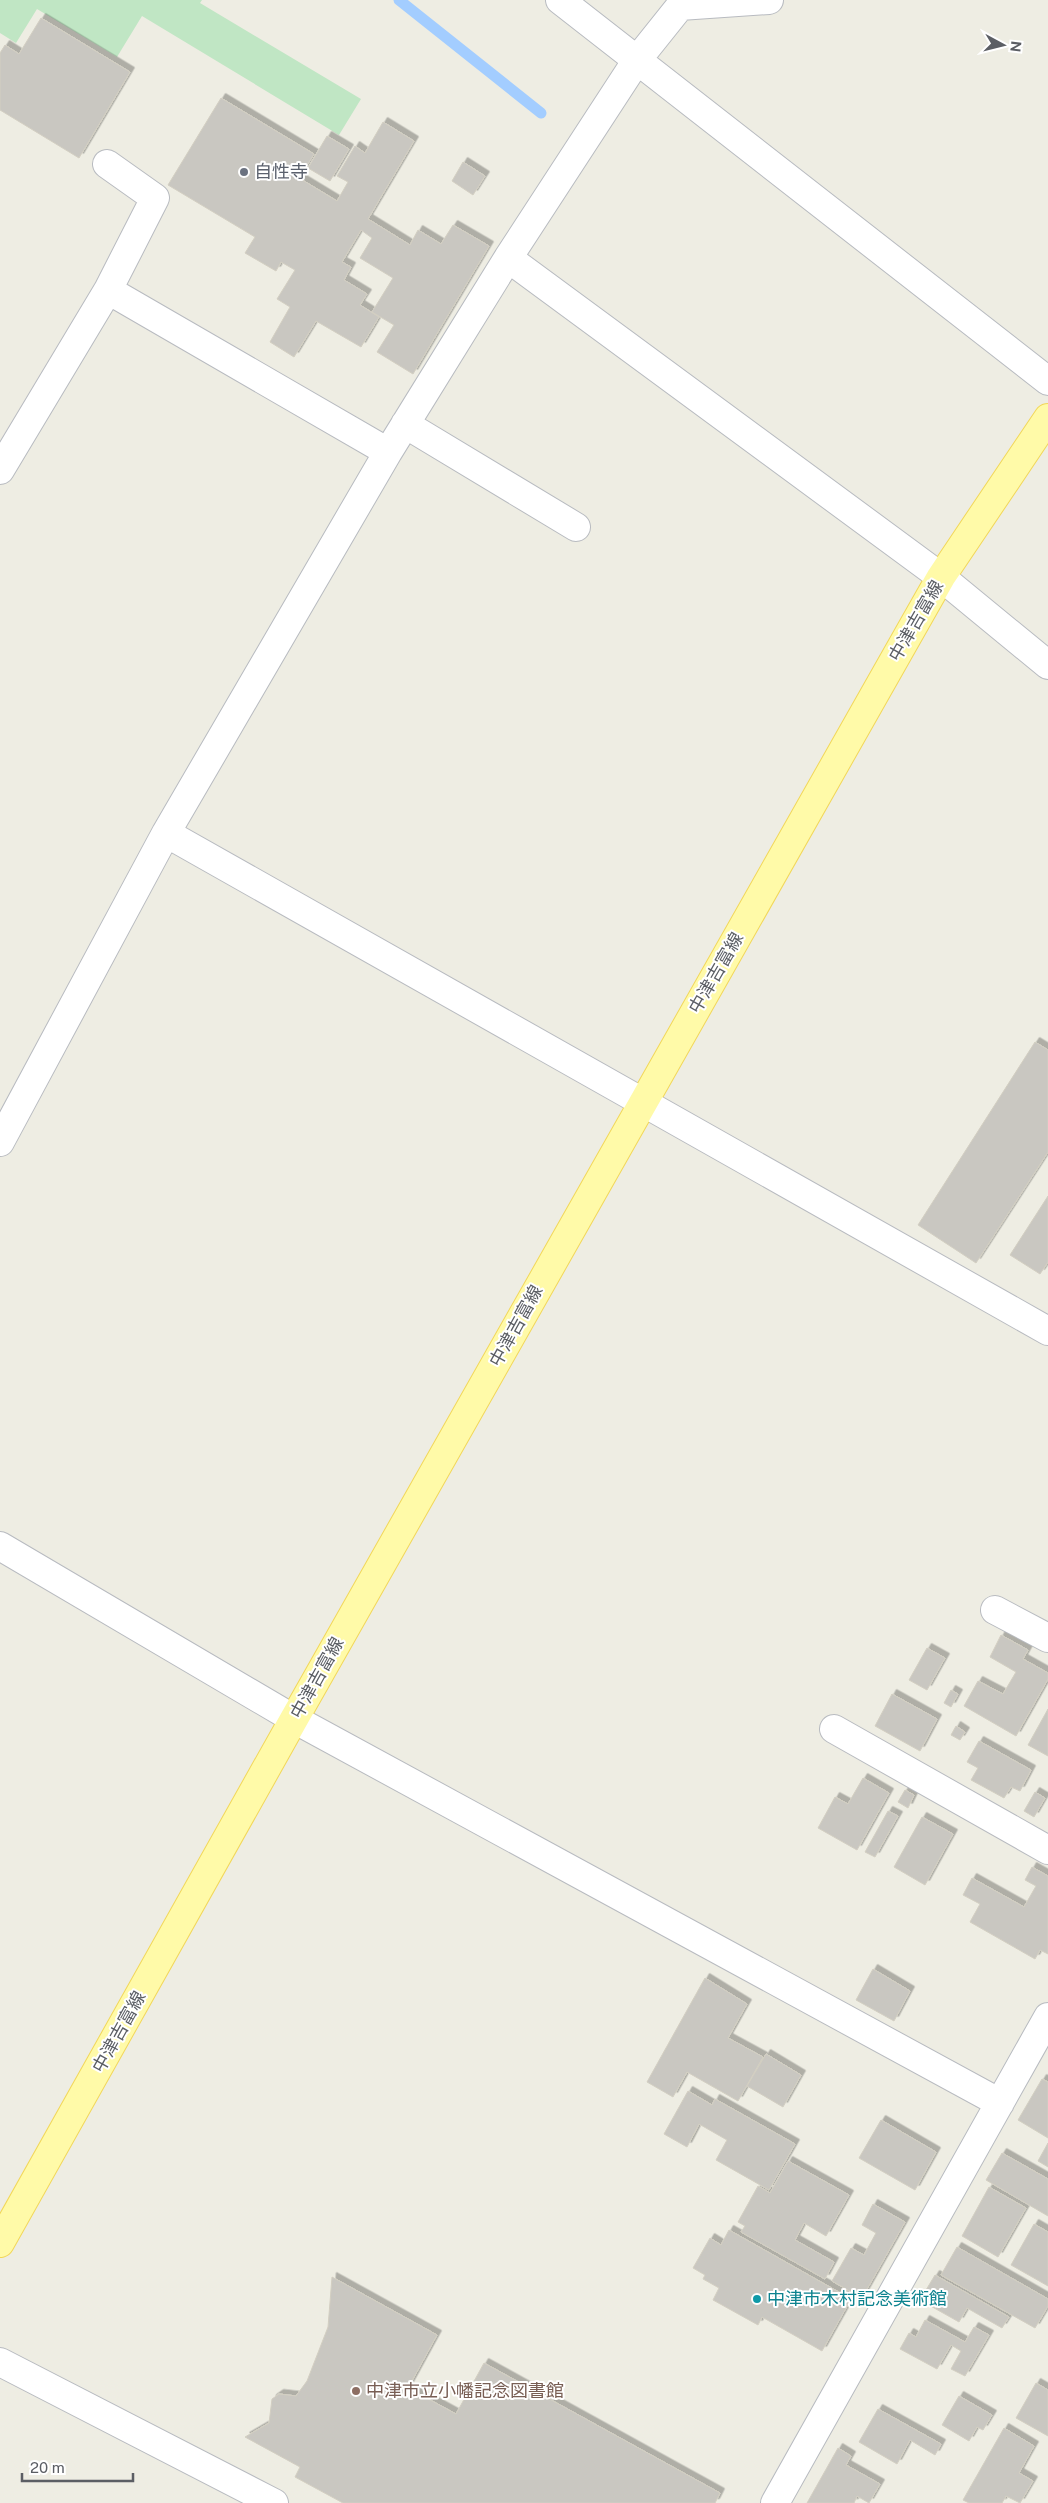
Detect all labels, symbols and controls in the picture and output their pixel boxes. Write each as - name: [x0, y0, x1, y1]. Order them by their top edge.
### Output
- north arrow: [978, 20, 1028, 70]
- text: N: [1007, 40, 1025, 53]
- place label: 自性寺: [254, 161, 308, 182]
- marker: 自性寺: [238, 166, 250, 178]
- street label: 中津吉富線: [884, 577, 947, 665]
- street label: 中津吉富線: [684, 929, 747, 1017]
- street label: 中津吉富線: [485, 1281, 547, 1370]
- street label: 中津吉富線: [286, 1633, 348, 1722]
- street label: 中津吉富線: [88, 1987, 150, 2076]
- place label: 中津市木村記念美術館: [767, 2288, 947, 2309]
- marker: 中津市木村記念美術館: [751, 2293, 763, 2305]
- place label: 中津市立小幡記念図書館: [366, 2380, 564, 2401]
- marker: 中津市立小幡記念図書館: [350, 2385, 362, 2397]
- scale bar: [22, 2450, 134, 2482]
- text: 20 m: [30, 2459, 65, 2476]

